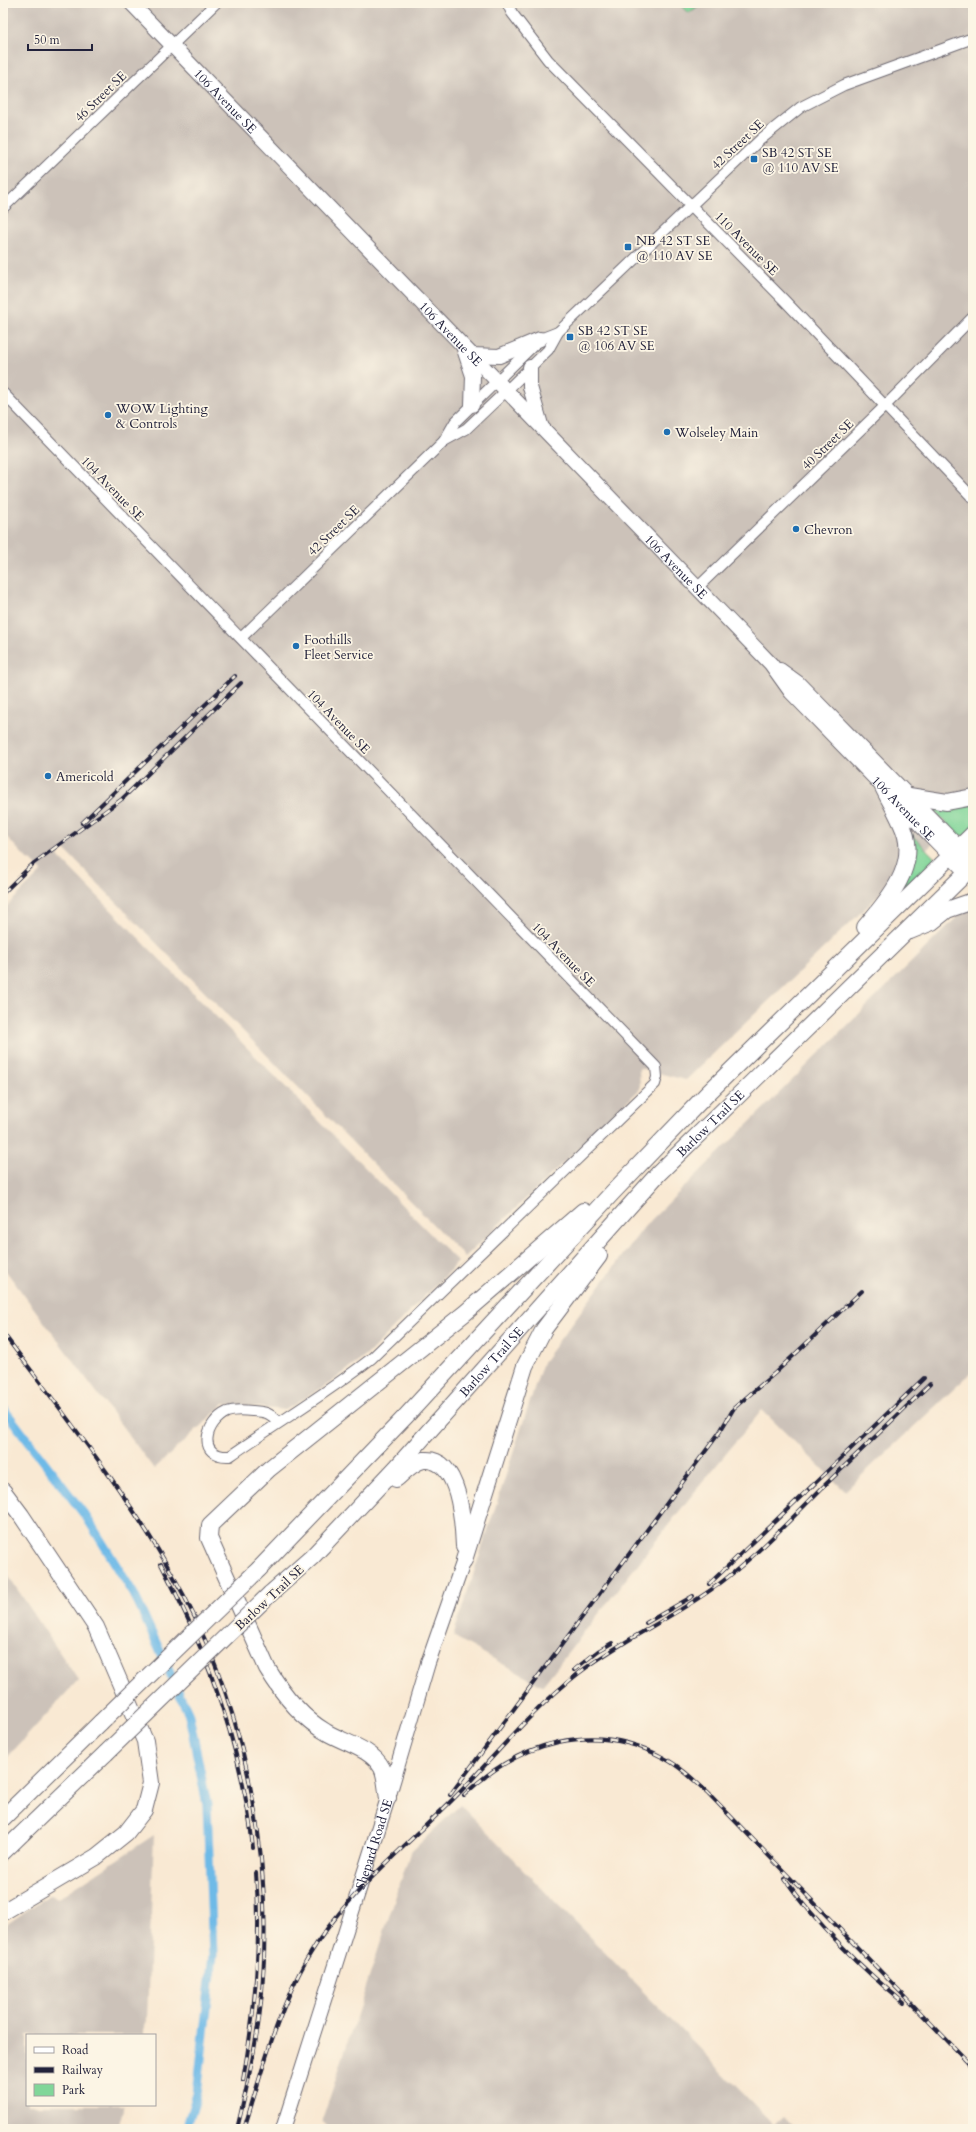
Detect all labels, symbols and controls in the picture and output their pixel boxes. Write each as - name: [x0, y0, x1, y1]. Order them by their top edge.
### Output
- scale bar: [28, 26, 92, 52]
- text: 50 m: [34, 32, 61, 48]
- street label: 106 Avenue SE: [189, 65, 260, 138]
- street label: 46 Street SE: [71, 67, 131, 126]
- street label: 42 Street SE: [707, 116, 768, 174]
- place label: SB 42 ST SE @ 110 AV SE: [762, 144, 838, 177]
- marker: SB 42 ST SE @ 110 AV SE: [749, 154, 759, 164]
- street label: 110 Avenue SE: [710, 208, 782, 280]
- place label: NB 42 ST SE @ 110 AV SE: [636, 232, 712, 265]
- marker: NB 42 ST SE @ 110 AV SE: [623, 242, 633, 252]
- street label: 106 Avenue SE: [415, 298, 486, 371]
- place label: SB 42 ST SE @ 106 AV SE: [578, 322, 654, 355]
- marker: SB 42 ST SE @ 106 AV SE: [565, 332, 575, 342]
- place label: WOW Lighting & Controls: [115, 400, 209, 433]
- marker: WOW Lighting & Controls: [103, 410, 113, 420]
- street label: 40 Street SE: [798, 415, 858, 474]
- place label: Wolseley Main: [674, 424, 759, 442]
- marker: Wolseley Main: [662, 427, 672, 437]
- street label: 104 Avenue SE: [77, 452, 148, 525]
- street label: 42 Street SE: [304, 501, 364, 560]
- place label: Chevron: [804, 521, 853, 539]
- marker: Chevron: [791, 524, 801, 534]
- street label: 106 Avenue SE: [640, 531, 711, 603]
- place label: Foothills Fleet Service: [304, 631, 373, 664]
- marker: Foothills Fleet Service: [291, 641, 301, 651]
- street label: 104 Avenue SE: [303, 685, 374, 758]
- place label: Americold: [56, 768, 114, 786]
- marker: Americold: [43, 771, 53, 781]
- street label: 106 Avenue SE: [867, 772, 939, 845]
- street label: 104 Avenue SE: [528, 918, 599, 991]
- street label: Barlow Trail SE: [673, 1086, 749, 1161]
- street label: Barlow Trail SE: [456, 1323, 528, 1401]
- street label: Barlow Trail SE: [231, 1561, 308, 1634]
- street label: Shepard Road SE: [352, 1797, 397, 1892]
- legend: [26, 2034, 156, 2106]
- text: Road: [62, 2042, 89, 2058]
- text: Railway: [62, 2062, 104, 2078]
- text: Park: [62, 2082, 86, 2098]

